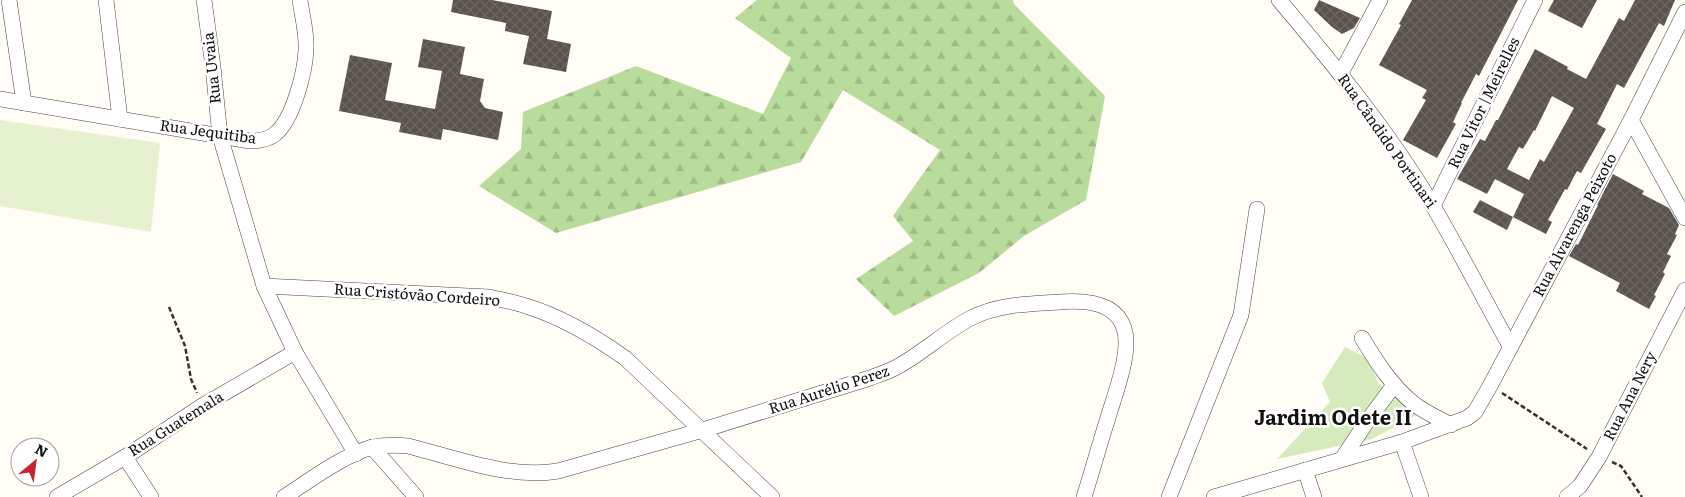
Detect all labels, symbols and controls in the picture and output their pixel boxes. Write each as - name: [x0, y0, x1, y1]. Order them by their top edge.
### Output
- street label: Rua Uvaia: [195, 30, 226, 105]
- street label: Rua Vitor |Meirelles: [1441, 33, 1525, 172]
- street label: Rua Cândido Portinari: [1333, 68, 1443, 212]
- street label: Rua Jequitiba: [158, 112, 259, 149]
- street label: Rua Alvarenga Peixoto: [1526, 148, 1622, 300]
- street label: Rua Cristóvão Cordeiro: [333, 276, 501, 311]
- street label: Rua Ana Nery: [1596, 346, 1661, 444]
- street label: Rua Aurélio Perez: [765, 358, 892, 419]
- street label: Rua Guatemala: [123, 384, 228, 461]
- district label: Jardim Odete II: [1254, 401, 1412, 431]
- north arrow: [10, 437, 60, 487]
- text: N: [32, 438, 52, 461]

